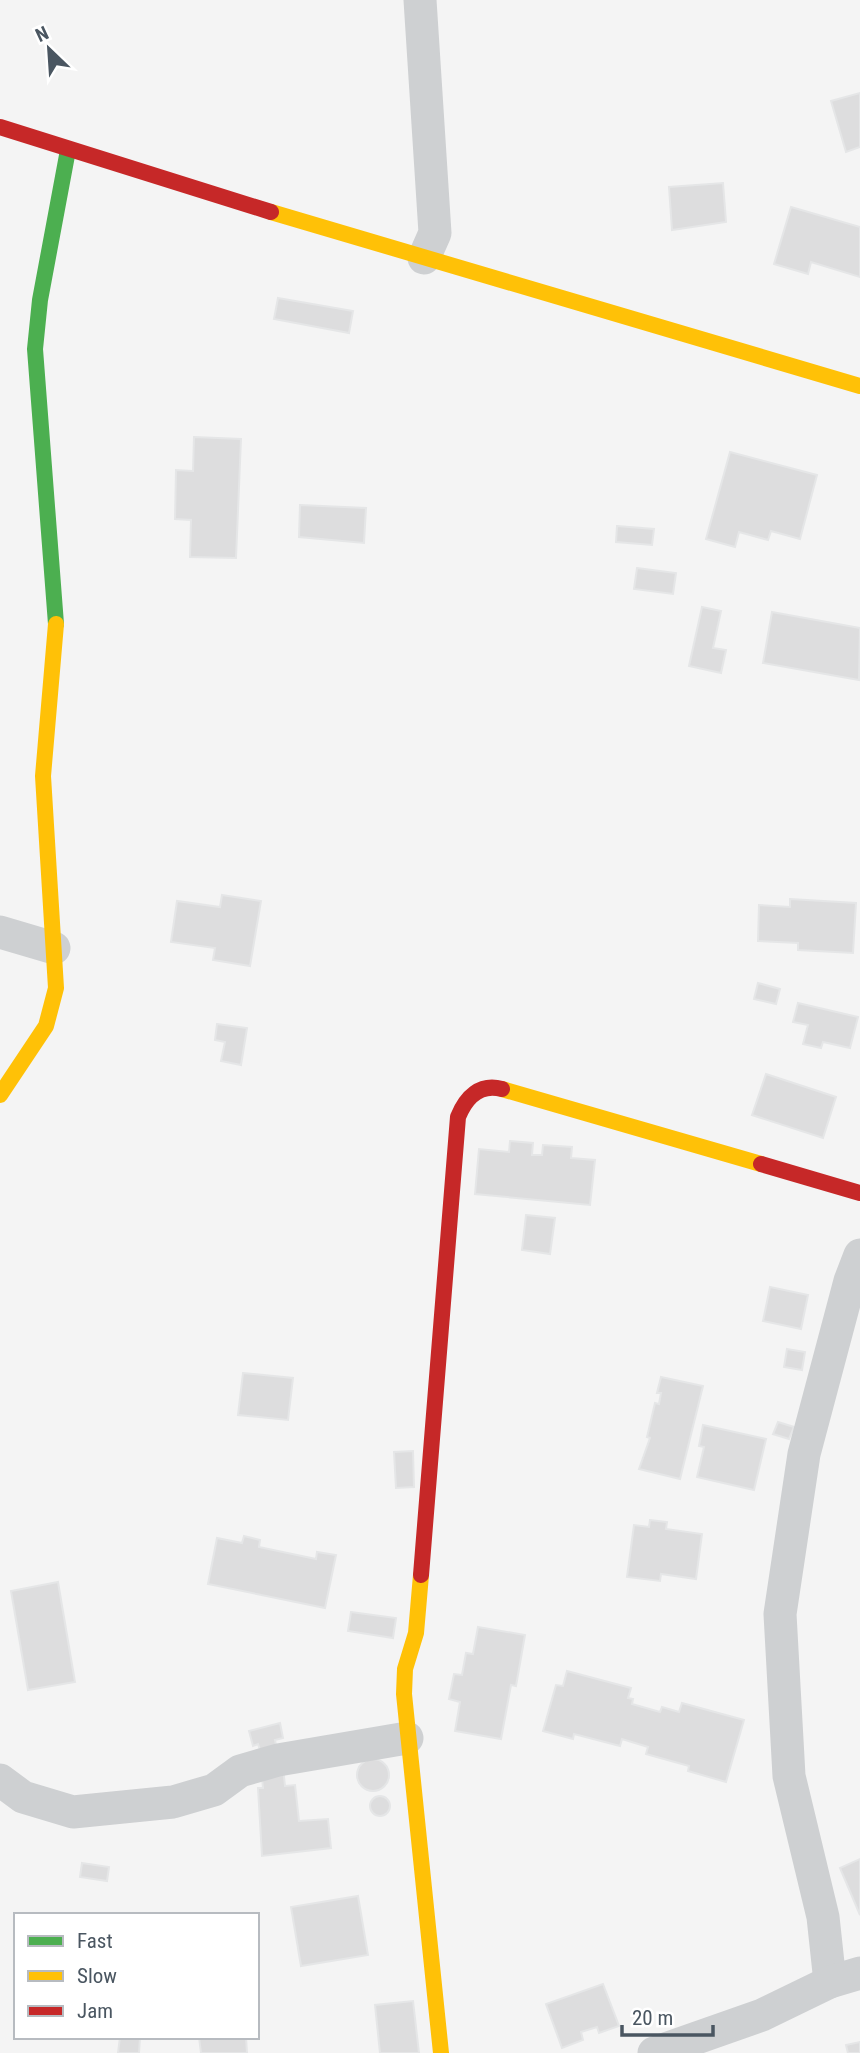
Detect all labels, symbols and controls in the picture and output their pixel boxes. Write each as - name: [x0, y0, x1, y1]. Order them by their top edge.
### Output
- north arrow: [14, 14, 84, 84]
- text: N: [32, 21, 52, 47]
- legend: [14, 1913, 259, 2039]
- text: Fast: [77, 1929, 113, 1953]
- text: Slow: [77, 1964, 117, 1988]
- scale bar: [622, 1994, 713, 2038]
- text: Jam: [77, 1999, 113, 2023]
- text: 20 m: [632, 2006, 673, 2030]

